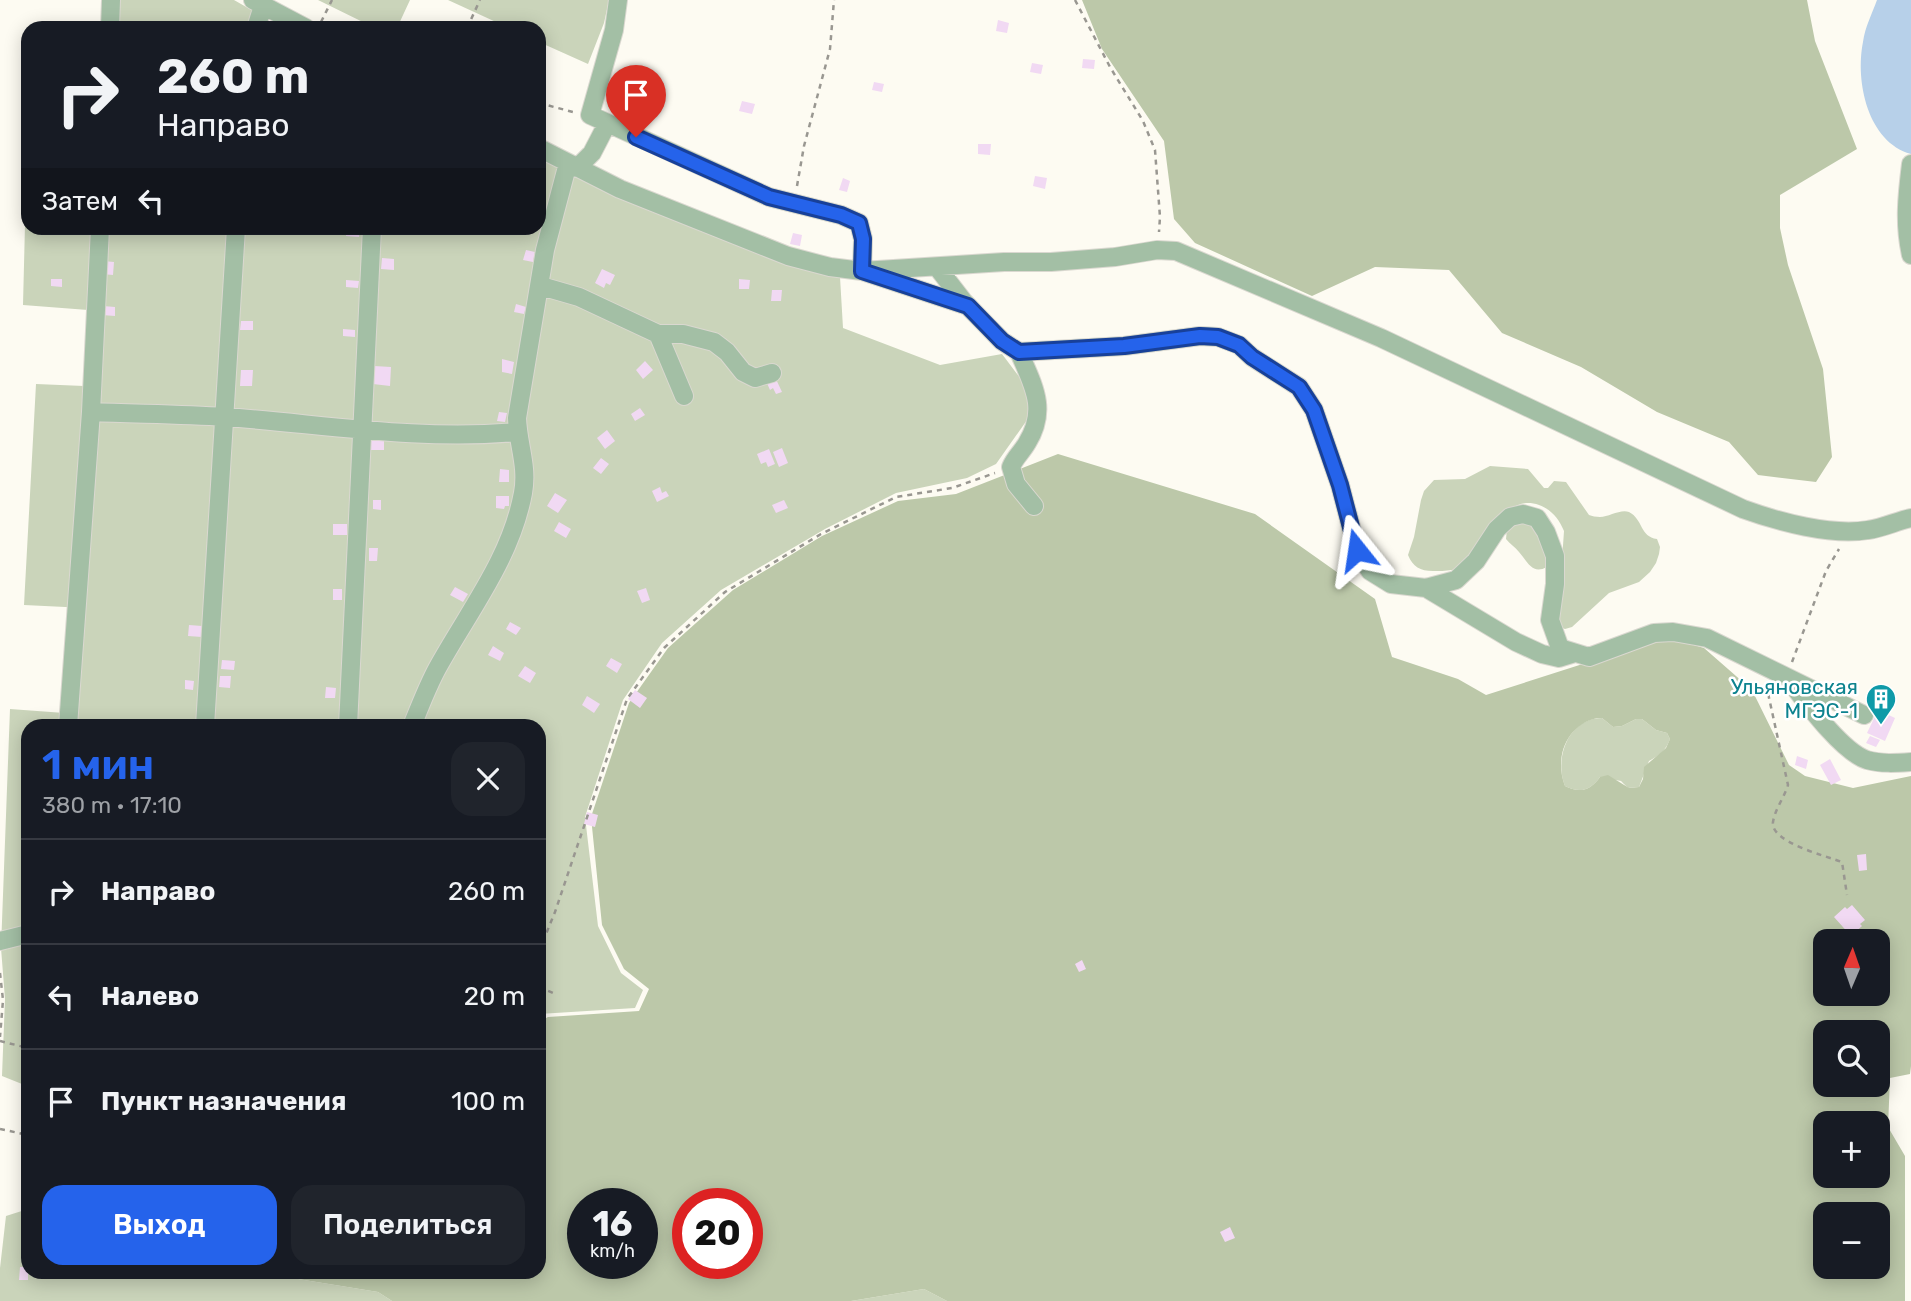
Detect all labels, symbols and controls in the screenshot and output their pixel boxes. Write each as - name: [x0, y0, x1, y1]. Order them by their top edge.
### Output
- text: 260 m: [157, 47, 309, 105]
- icon: right: [42, 49, 133, 140]
- pin: [606, 65, 666, 137]
- icon: arrive: [617, 76, 655, 114]
- text: Направо: [157, 106, 290, 144]
- icon: left: [132, 182, 170, 220]
- text: Затем: [42, 186, 118, 217]
- position arrow: [1320, 513, 1394, 587]
- place label: Ульяновская МГЭС-1: [1731, 674, 1858, 723]
- building icon: Ульяновская МГЭС-1: [1864, 682, 1898, 726]
- text: 1 мин: [42, 740, 154, 790]
- button: close: [451, 742, 525, 816]
- text: 380 m · 17:10: [42, 791, 182, 819]
- icon: right: [42, 873, 80, 911]
- text: Направо: [101, 876, 215, 907]
- text: 260 m: [448, 876, 525, 907]
- north arrow: [1813, 929, 1890, 1006]
- map controls: [1813, 929, 1890, 1279]
- icon: left: [42, 978, 80, 1016]
- text: Налево: [101, 981, 199, 1012]
- text: 20 m: [464, 981, 525, 1012]
- button: search: [1813, 1020, 1890, 1097]
- icon: arrive: [42, 1083, 80, 1121]
- text: Пункт назначения: [101, 1086, 346, 1117]
- text: 100 m: [451, 1086, 525, 1117]
- button: +: [1813, 1111, 1890, 1188]
- button: Выход: [42, 1185, 277, 1265]
- button: Поделиться: [291, 1185, 525, 1265]
- speed limit sign: 20: [672, 1188, 763, 1279]
- button: −: [1813, 1202, 1890, 1279]
- text: 16: [592, 1203, 633, 1245]
- text: km/h: [590, 1240, 635, 1262]

